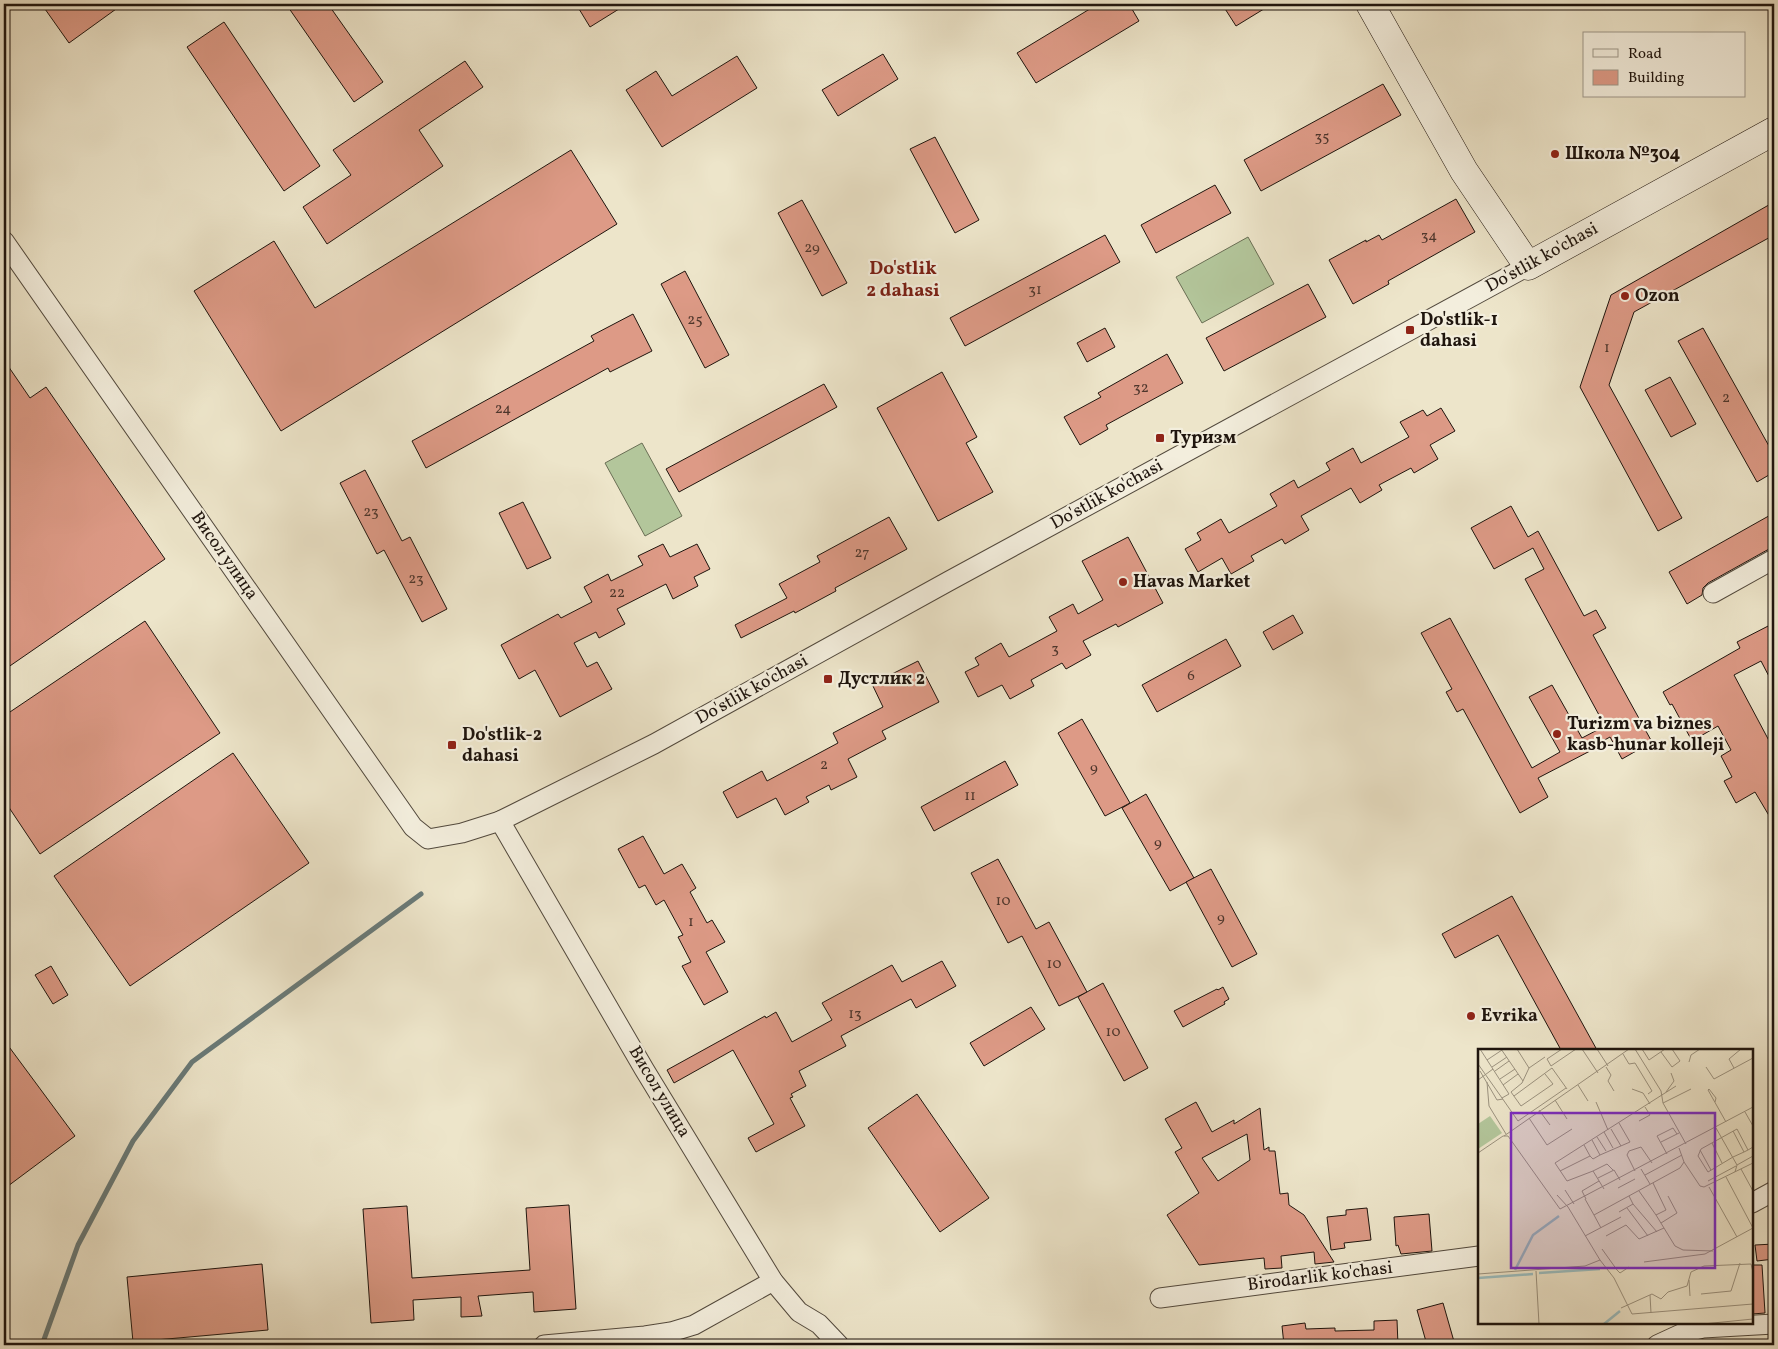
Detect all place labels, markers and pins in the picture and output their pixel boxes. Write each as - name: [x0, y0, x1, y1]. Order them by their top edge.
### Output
- place label: Школа №304: [1565, 142, 1681, 167]
- marker: Школа №304: [1549, 148, 1561, 160]
- place label: Ozon: [1635, 284, 1680, 309]
- marker: Ozon: [1619, 290, 1631, 302]
- place label: Do'stlik-1 dahasi: [1420, 308, 1498, 354]
- marker: Do'stlik-1 dahasi: [1404, 324, 1416, 336]
- place label: Туризм: [1170, 426, 1237, 451]
- marker: Туризм: [1154, 432, 1166, 444]
- place label: Havas Market: [1133, 570, 1250, 595]
- marker: Havas Market: [1117, 576, 1129, 588]
- place label: Дустлик 2: [838, 667, 925, 692]
- marker: Дустлик 2: [822, 673, 834, 685]
- place label: Turizm va biznes kasb-hunar kolleji: [1567, 712, 1724, 758]
- place label: Do'stlik-2 dahasi: [462, 723, 542, 769]
- marker: Turizm va biznes kasb-hunar kolleji: [1551, 728, 1563, 740]
- marker: Do'stlik-2 dahasi: [446, 739, 458, 751]
- place label: Evrika: [1481, 1004, 1538, 1029]
- marker: Evrika: [1465, 1010, 1477, 1022]

